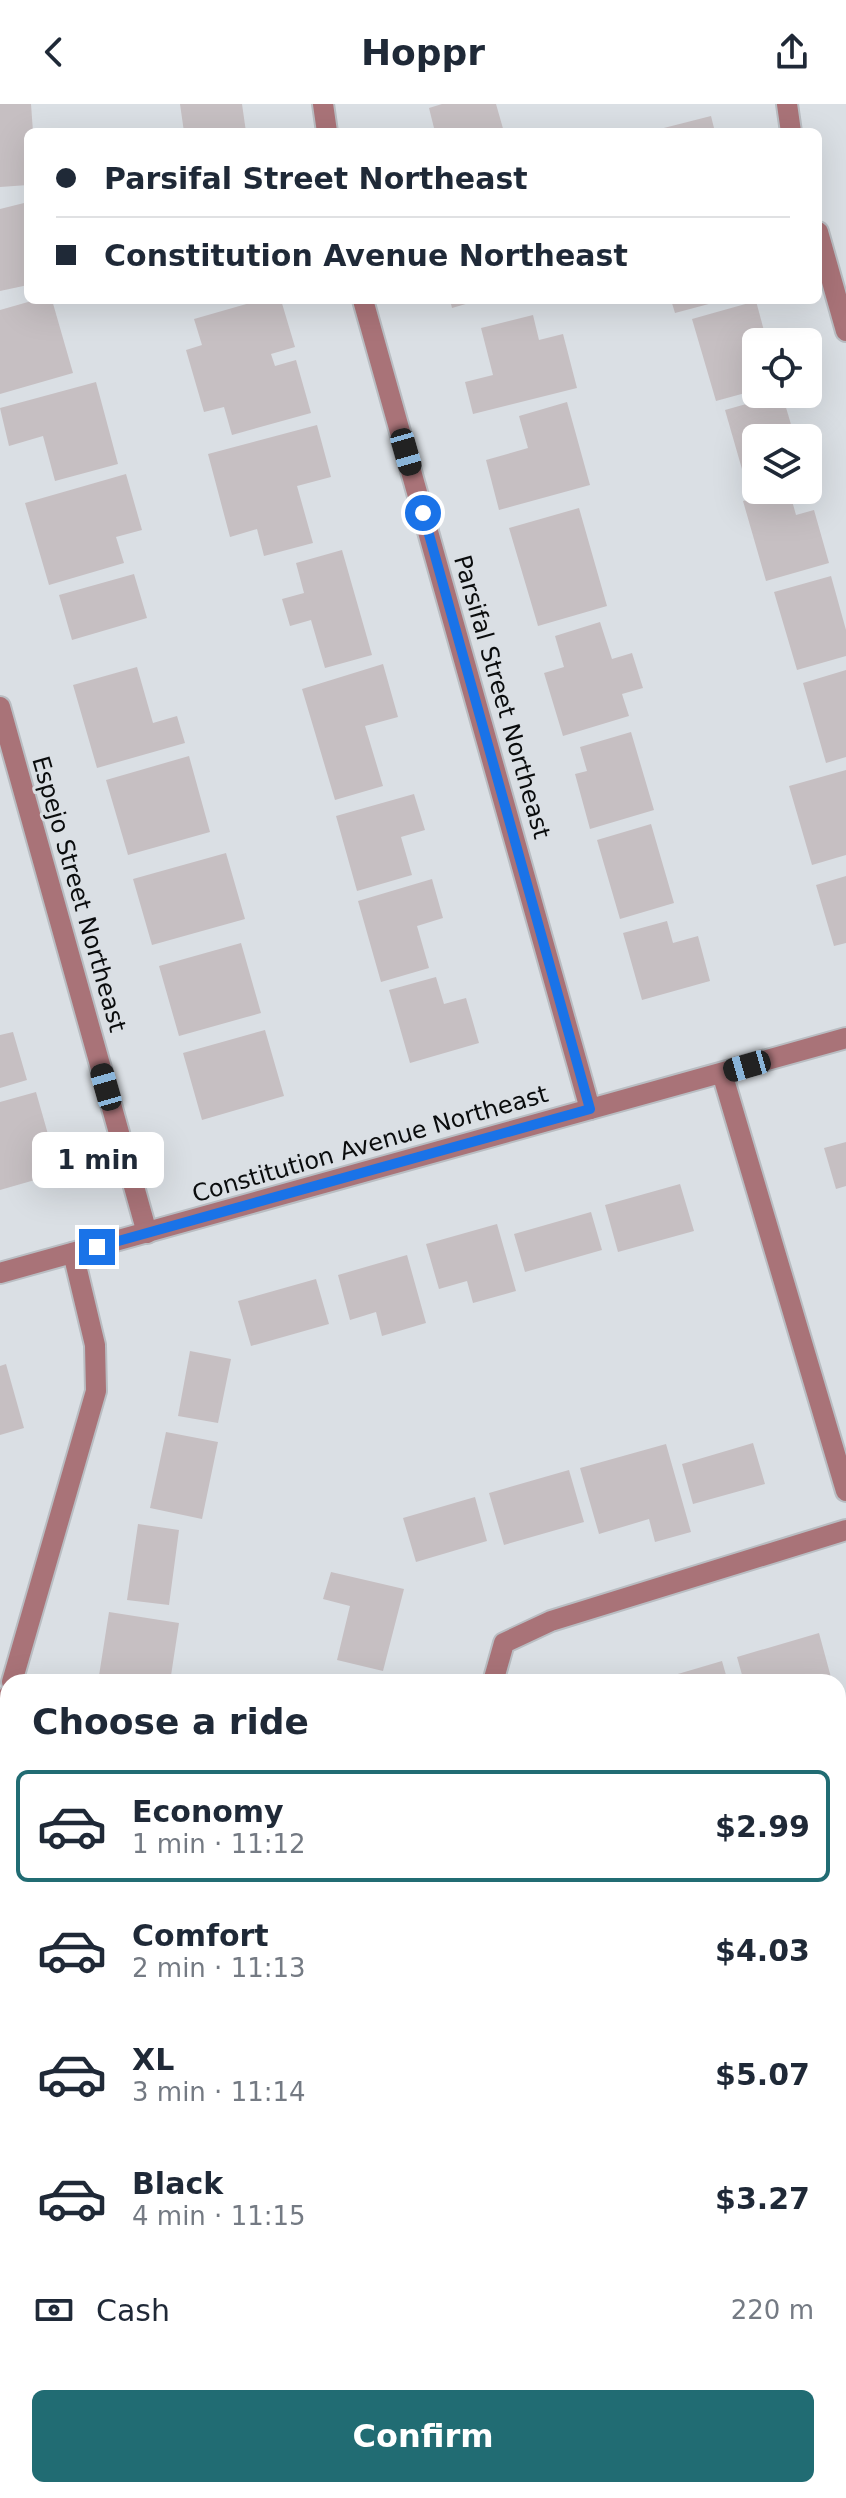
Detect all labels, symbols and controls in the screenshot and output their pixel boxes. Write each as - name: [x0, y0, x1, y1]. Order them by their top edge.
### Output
- icon: back: [32, 30, 76, 74]
- icon: share: [770, 30, 814, 74]
- text: Hoppr: [361, 32, 485, 73]
- text: Parsifal Street Northeast: [104, 161, 528, 196]
- text: Constitution Avenue Northeast: [104, 238, 628, 273]
- map controls: [742, 328, 822, 504]
- button: locate: [742, 328, 822, 408]
- button: layers: [742, 424, 822, 504]
- car: [388, 426, 424, 478]
- route start: [405, 495, 441, 531]
- street label: Parsifal Street Northeast: [448, 552, 556, 842]
- street label: Espejo Street Northeast: [26, 753, 132, 1035]
- car: [721, 1048, 773, 1084]
- car: [88, 1061, 124, 1113]
- street label: Constitution Avenue Northeast: [189, 1080, 551, 1208]
- callout: 1 min: [31, 1131, 163, 1187]
- text: 1 min: [57, 1145, 139, 1175]
- route end: [79, 1229, 115, 1265]
- text: Choose a ride: [32, 1701, 309, 1742]
- icon: car: [36, 1790, 108, 1862]
- text: Economy: [132, 1794, 284, 1829]
- text: $2.99: [715, 1809, 810, 1844]
- text: 1 min · 11:12: [132, 1829, 306, 1859]
- icon: car: [36, 1914, 108, 1986]
- text: Comfort: [132, 1918, 269, 1953]
- text: $4.03: [715, 1933, 810, 1968]
- text: 2 min · 11:13: [132, 1953, 306, 1983]
- icon: car: [36, 2038, 108, 2110]
- text: XL: [132, 2042, 174, 2077]
- text: $5.07: [715, 2057, 810, 2092]
- text: 3 min · 11:14: [132, 2077, 306, 2107]
- icon: car: [36, 2162, 108, 2234]
- text: Black: [132, 2166, 223, 2201]
- text: $3.27: [715, 2181, 810, 2216]
- text: 4 min · 11:15: [132, 2201, 306, 2231]
- icon: cash: [32, 2288, 76, 2332]
- text: Cash: [96, 2293, 170, 2328]
- text: 220 m: [731, 2295, 814, 2325]
- button: Confirm: [32, 2390, 814, 2482]

